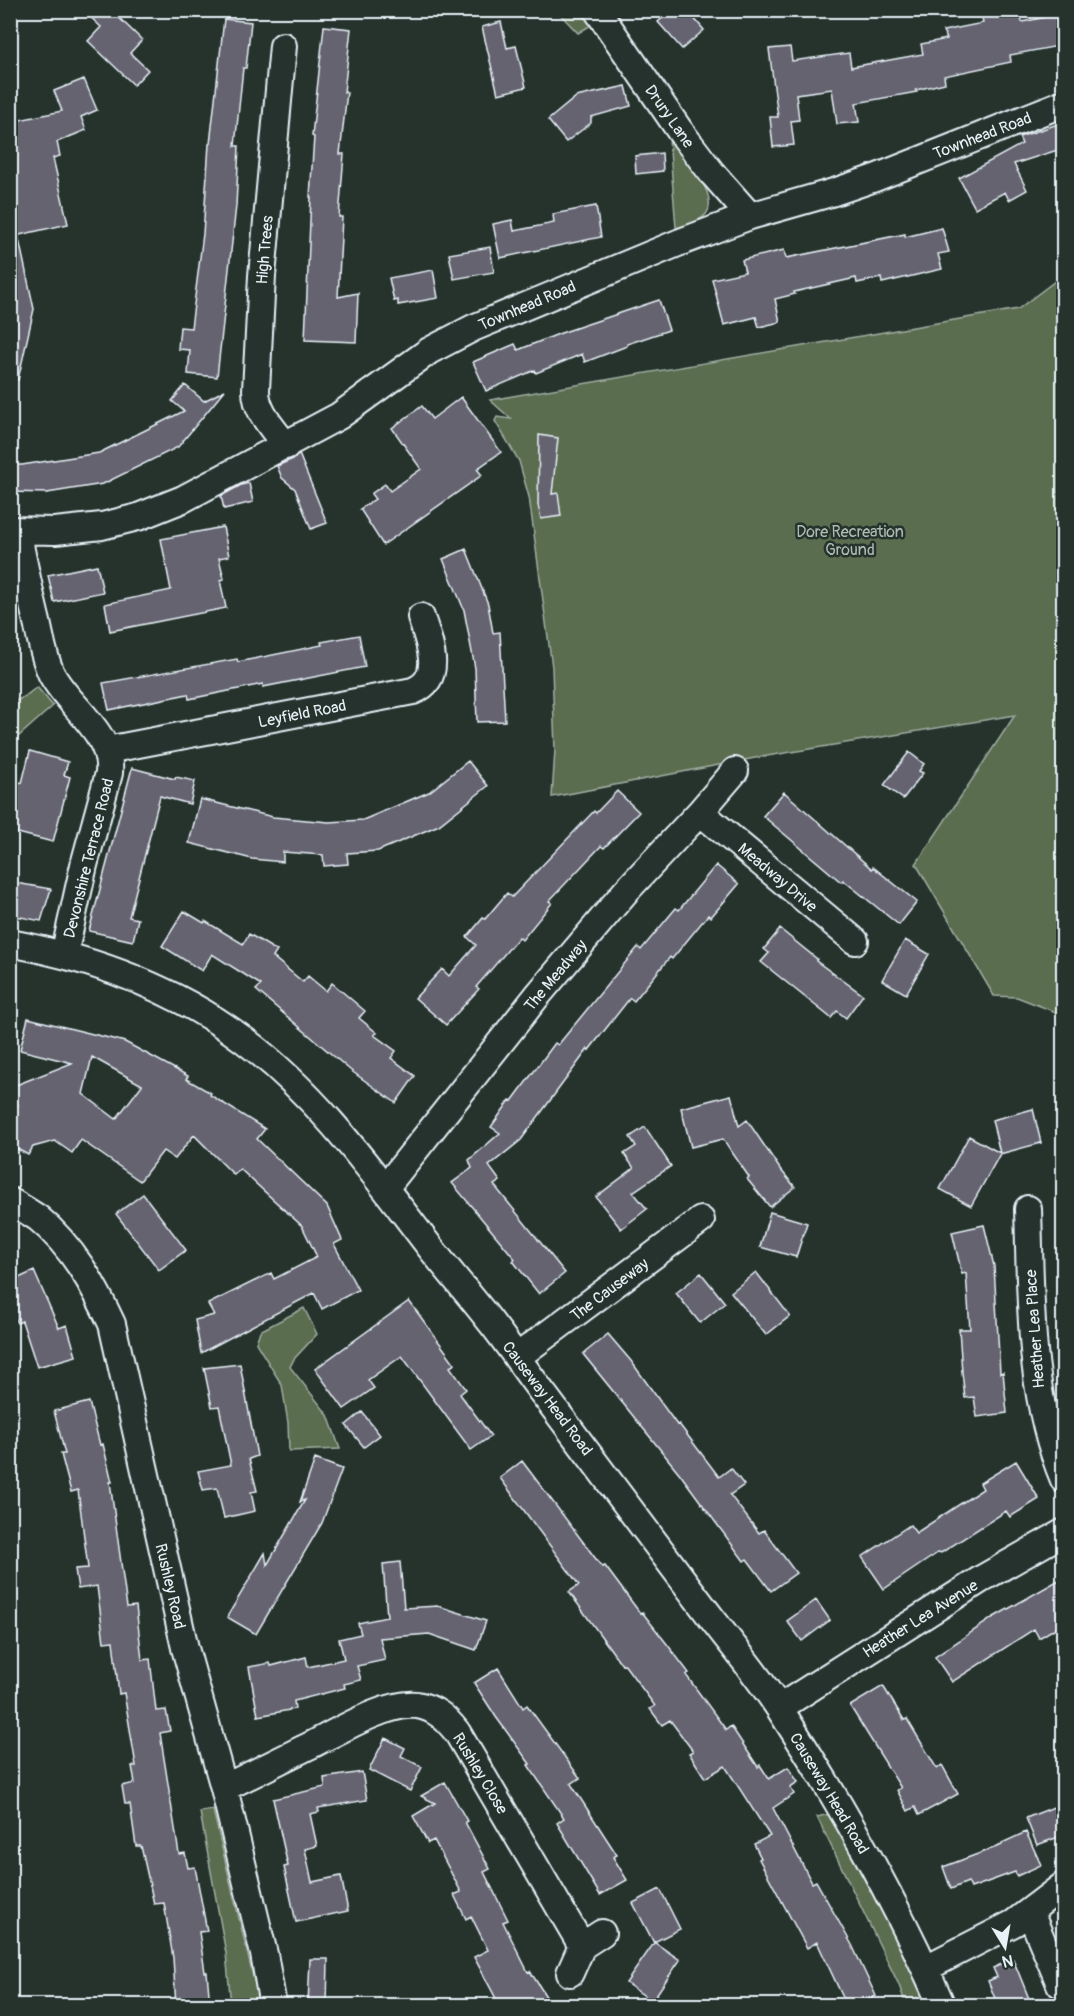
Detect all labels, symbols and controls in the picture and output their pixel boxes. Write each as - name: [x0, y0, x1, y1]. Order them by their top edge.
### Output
- street label: Drury Lane: [640, 81, 698, 152]
- street label: Townhead Road: [930, 108, 1034, 164]
- street label: High Trees: [252, 215, 278, 285]
- street label: Townhead Road: [476, 276, 579, 335]
- park label: Dore Recreation Ground: [796, 522, 904, 560]
- street label: Leyfield Road: [256, 696, 348, 732]
- street label: Devonshire Terrace Road: [59, 776, 119, 940]
- street label: Meadway Drive: [734, 839, 821, 917]
- street label: The Meadway: [520, 936, 592, 1016]
- street label: The Causeway: [566, 1254, 653, 1326]
- street label: Heather Lea Place: [1021, 1269, 1049, 1389]
- street label: Causeway Head Road: [498, 1338, 597, 1460]
- street label: Rushley Road: [150, 1542, 190, 1631]
- street label: Heather Lea Avenue: [859, 1575, 982, 1662]
- street label: Rushley Close: [448, 1729, 512, 1818]
- street label: Causeway Head Road: [785, 1729, 873, 1858]
- north arrow: [975, 1917, 1035, 1977]
- text: N: [1000, 1950, 1015, 1972]

